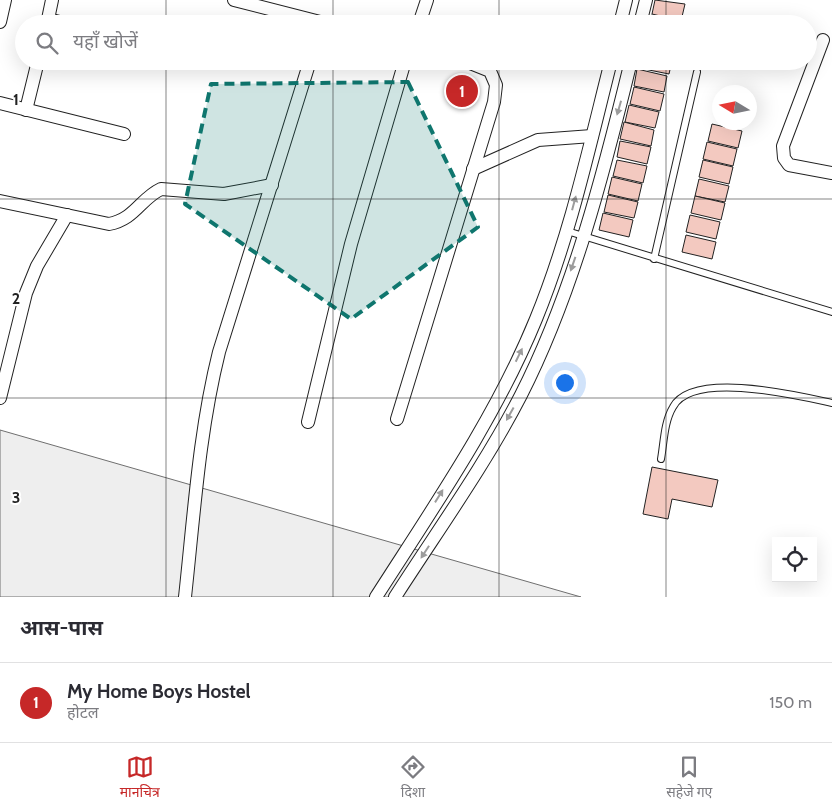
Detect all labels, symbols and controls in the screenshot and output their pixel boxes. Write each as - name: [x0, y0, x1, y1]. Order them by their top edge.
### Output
- search box: [15, 15, 817, 70]
- icon: search: [33, 29, 61, 57]
- text: यहाँ खोजें: [73, 30, 138, 53]
- pin: 1: [446, 72, 478, 110]
- north arrow: [712, 85, 757, 130]
- text: 1: [13, 90, 19, 109]
- one-way arrow: [614, 101, 622, 116]
- one-way arrow: [570, 195, 578, 210]
- one-way arrow: [569, 257, 577, 272]
- text: 2: [12, 289, 20, 308]
- one-way arrow: [515, 348, 523, 362]
- your location: [552, 370, 578, 396]
- one-way arrow: [506, 407, 515, 421]
- text: 3: [12, 488, 20, 507]
- one-way arrow: [434, 490, 443, 503]
- map controls: [772, 537, 817, 582]
- button: locate: [772, 537, 817, 582]
- one-way arrow: [420, 545, 429, 559]
- text: आस-पास: [20, 615, 103, 640]
- text: My Home Boys Hostel: [67, 680, 251, 703]
- text: 1: [33, 693, 39, 712]
- text: 150 m: [769, 693, 812, 712]
- text: होटल: [67, 703, 99, 722]
- tab: मानचित्र: [120, 753, 160, 803]
- tab: दिशा: [399, 753, 427, 803]
- tab: सहेजे गए: [666, 753, 712, 803]

